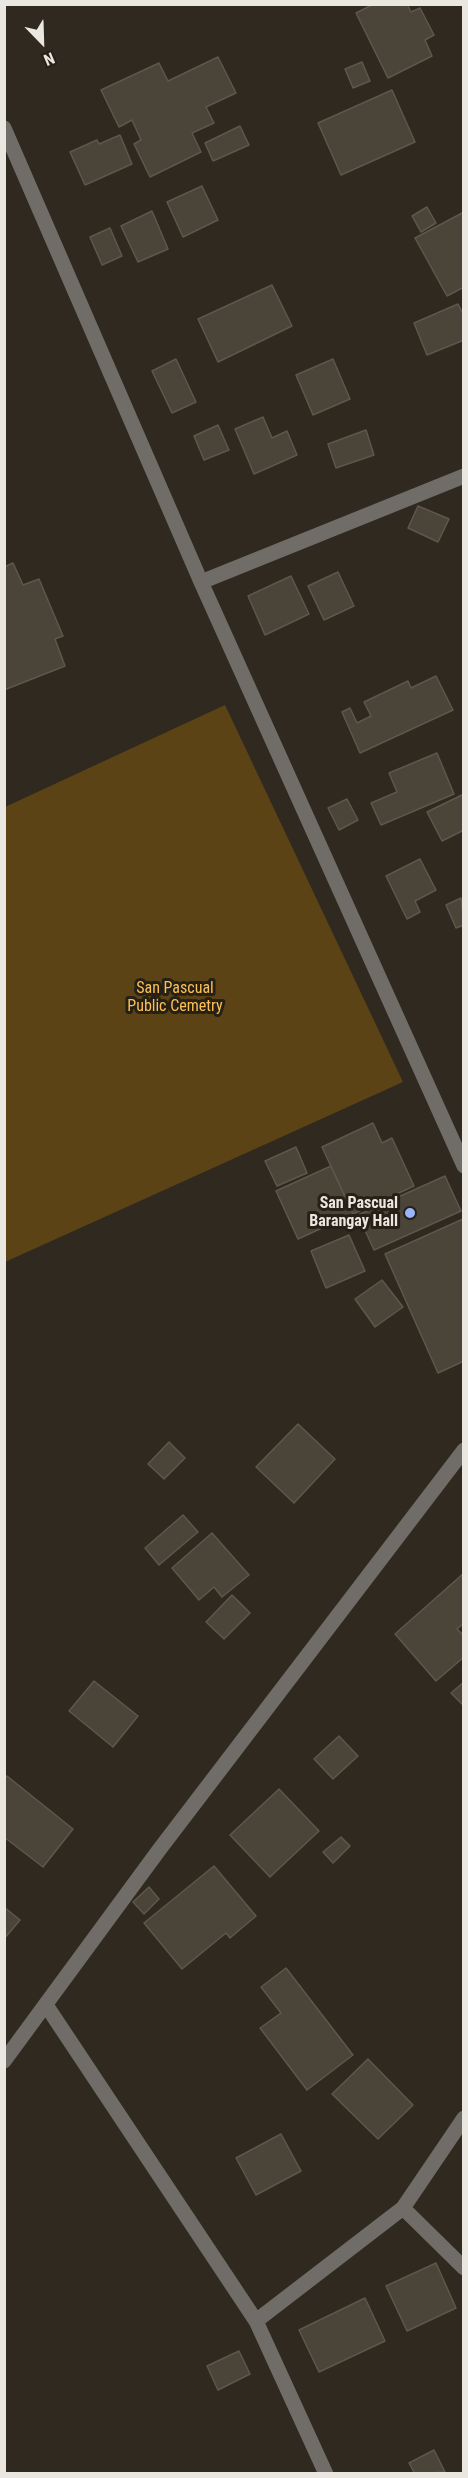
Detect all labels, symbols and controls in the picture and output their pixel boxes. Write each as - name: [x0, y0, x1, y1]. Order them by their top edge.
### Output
- north arrow: [12, 12, 72, 72]
- text: N: [41, 48, 57, 70]
- park label: San Pascual Public Cemetry: [127, 979, 223, 1017]
- place label: San Pascual Barangay Hall: [309, 1194, 398, 1232]
- marker: San Pascual Barangay Hall: [403, 1206, 417, 1220]

